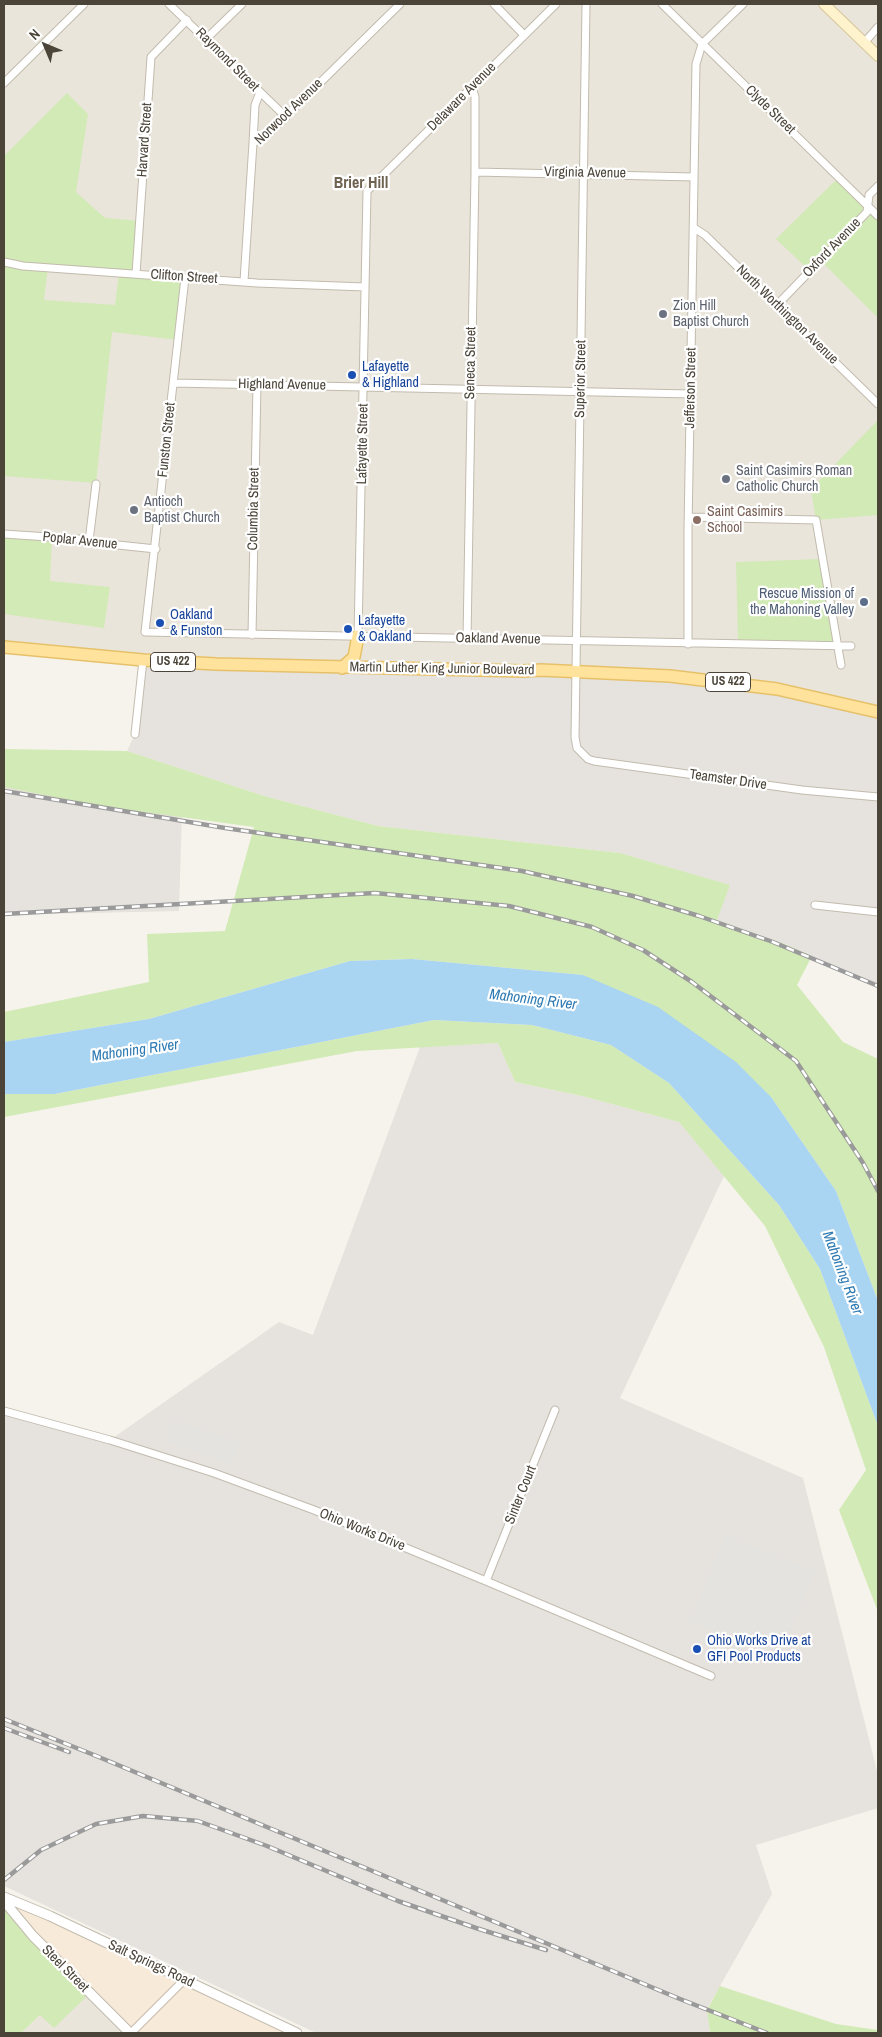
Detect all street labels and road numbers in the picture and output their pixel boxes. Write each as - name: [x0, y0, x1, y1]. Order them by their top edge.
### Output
- street label: Raymond Street: [192, 25, 262, 95]
- street label: Delaware Avenue: [424, 59, 500, 135]
- street label: Norwood Avenue: [252, 75, 326, 149]
- street label: Clyde Street: [741, 82, 799, 138]
- street label: Harvard Street: [134, 102, 156, 178]
- street label: Virginia Avenue: [544, 164, 626, 182]
- street label: Oxford Avenue: [799, 215, 865, 281]
- street label: North Worthington Avenue: [732, 262, 842, 368]
- street label: Clifton Street: [150, 266, 218, 288]
- street label: Seneca Street: [462, 326, 480, 400]
- street label: Superior Street: [572, 340, 590, 418]
- street label: Jefferson Street: [682, 347, 700, 429]
- street label: Highland Avenue: [238, 376, 326, 394]
- street label: Funston Street: [155, 402, 179, 478]
- street label: Lafayette Street: [354, 403, 372, 485]
- street label: Columbia Street: [245, 467, 263, 551]
- street label: Poplar Avenue: [42, 529, 118, 553]
- street label: Oakland Avenue: [456, 630, 540, 648]
- road number: US 422: [150, 652, 196, 672]
- street label: Martin Luther King Junior Boulevard: [349, 659, 535, 679]
- road number: US 422: [706, 672, 750, 692]
- street label: Teamster Drive: [688, 766, 768, 794]
- street label: Sinter Court: [502, 1463, 540, 1527]
- street label: Ohio Works Drive: [317, 1505, 407, 1555]
- street label: Salt Springs Road: [105, 1937, 197, 1991]
- street label: Steel Street: [38, 1942, 92, 1996]

